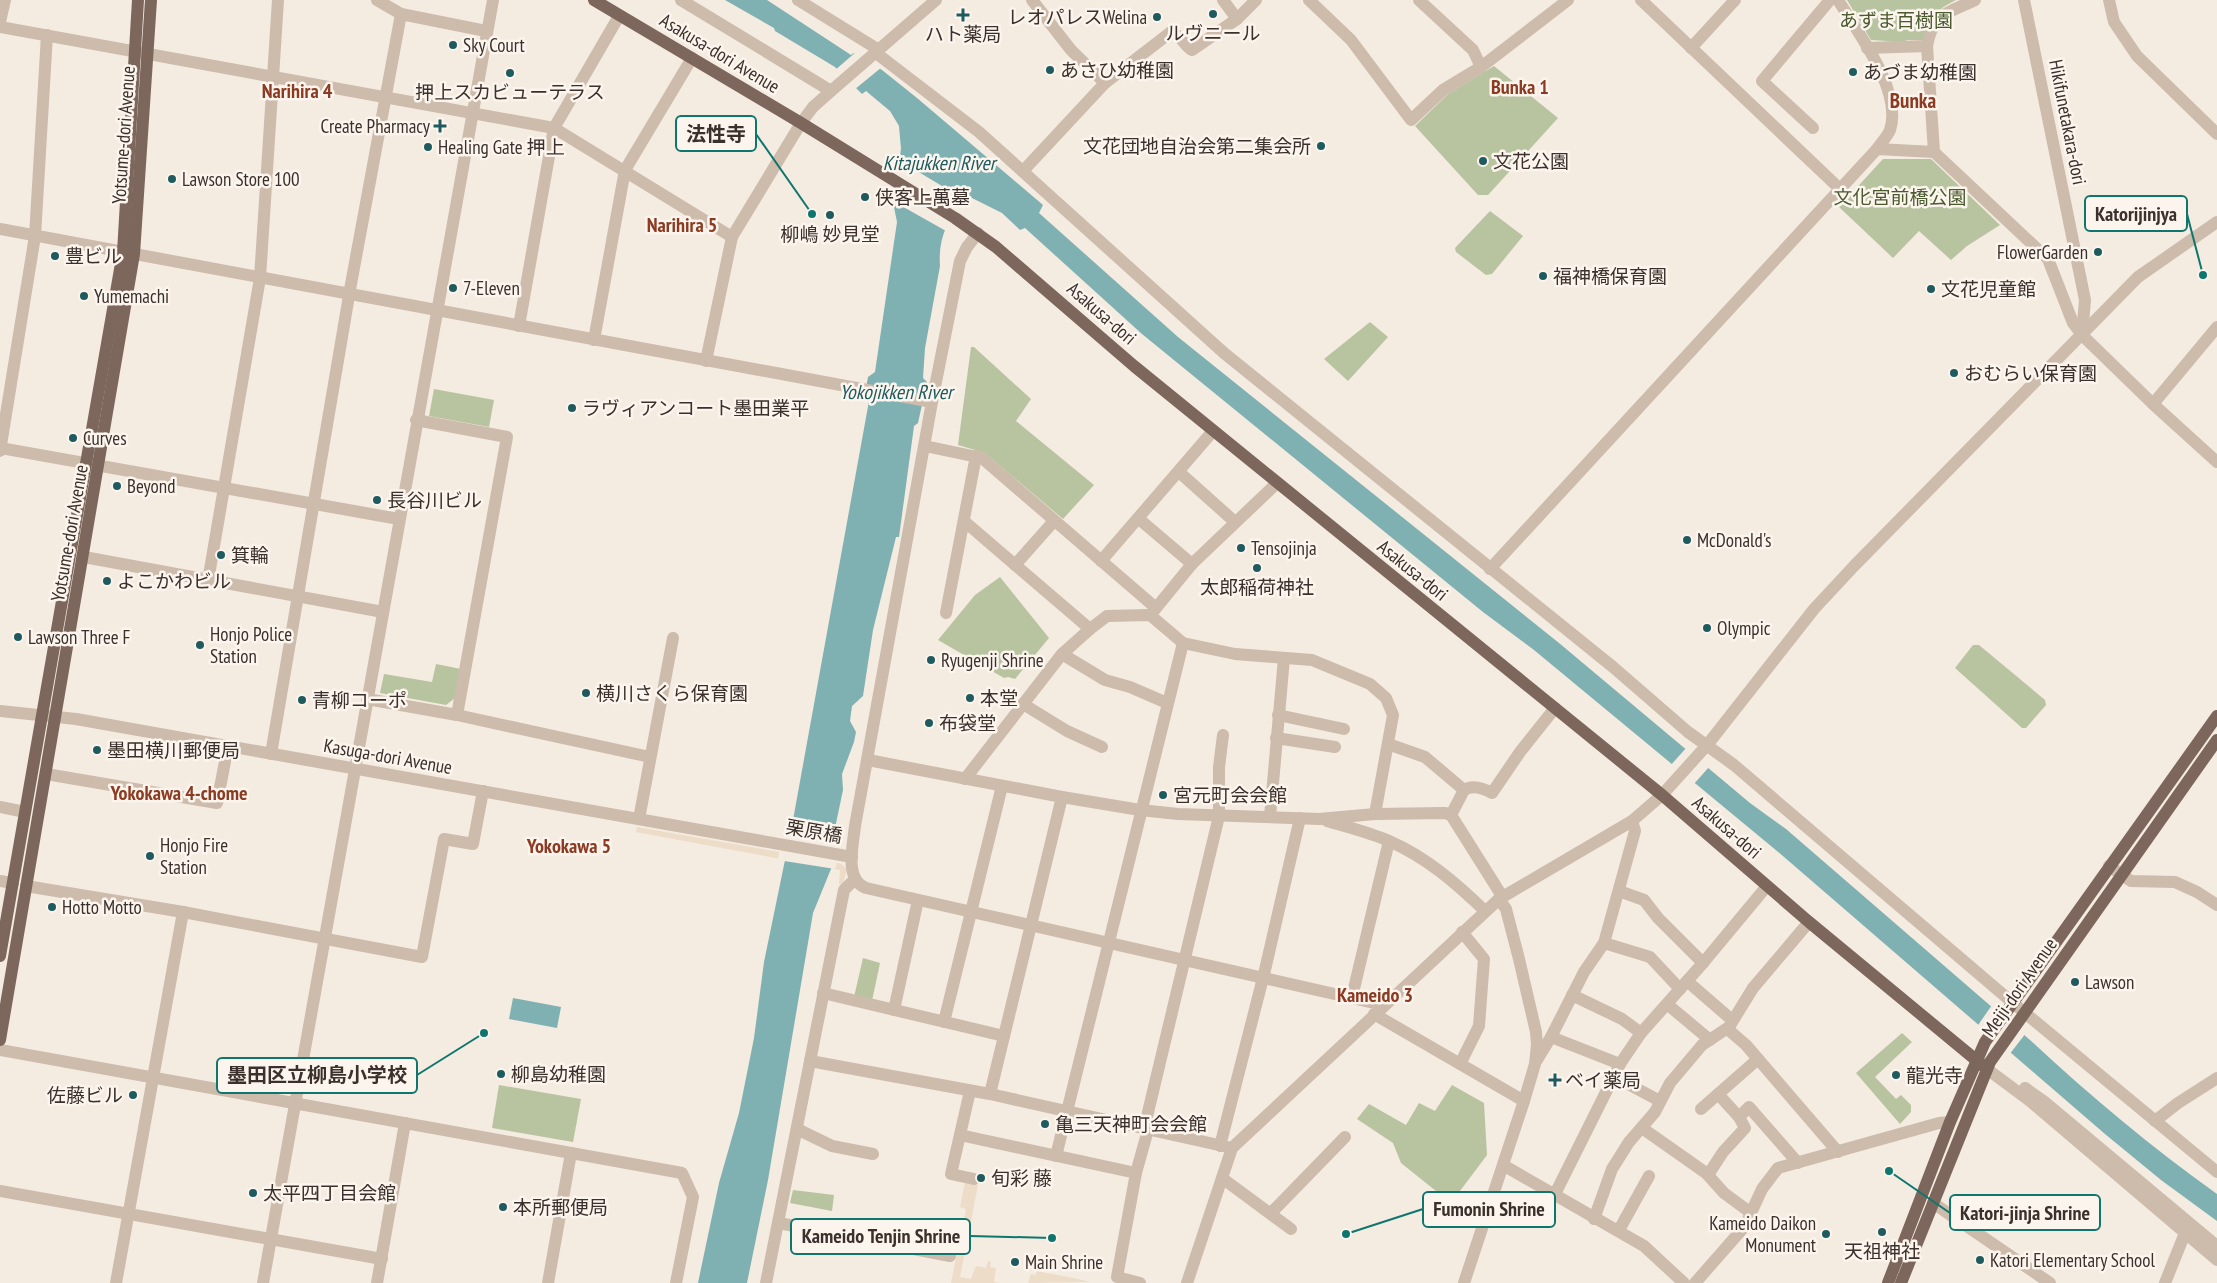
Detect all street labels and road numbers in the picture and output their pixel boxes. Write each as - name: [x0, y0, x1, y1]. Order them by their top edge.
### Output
- street label: Asakusa-dori Avenue: [656, 8, 784, 98]
- street label: Hikifunetakara-dori: [2044, 57, 2092, 187]
- street label: Yotsume-dori Avenue: [106, 65, 140, 205]
- street label: Asakusa-dori: [1062, 276, 1142, 350]
- street label: Yotsume-dori Avenue: [45, 463, 93, 603]
- street label: Asakusa-dori: [1373, 534, 1453, 606]
- street label: Kasuga-dori Avenue: [322, 733, 454, 779]
- street label: Asakusa-dori: [1687, 790, 1767, 864]
- street label: 栗原橋: [784, 814, 844, 848]
- street label: Meiji-dori Avenue: [1976, 933, 2062, 1041]

